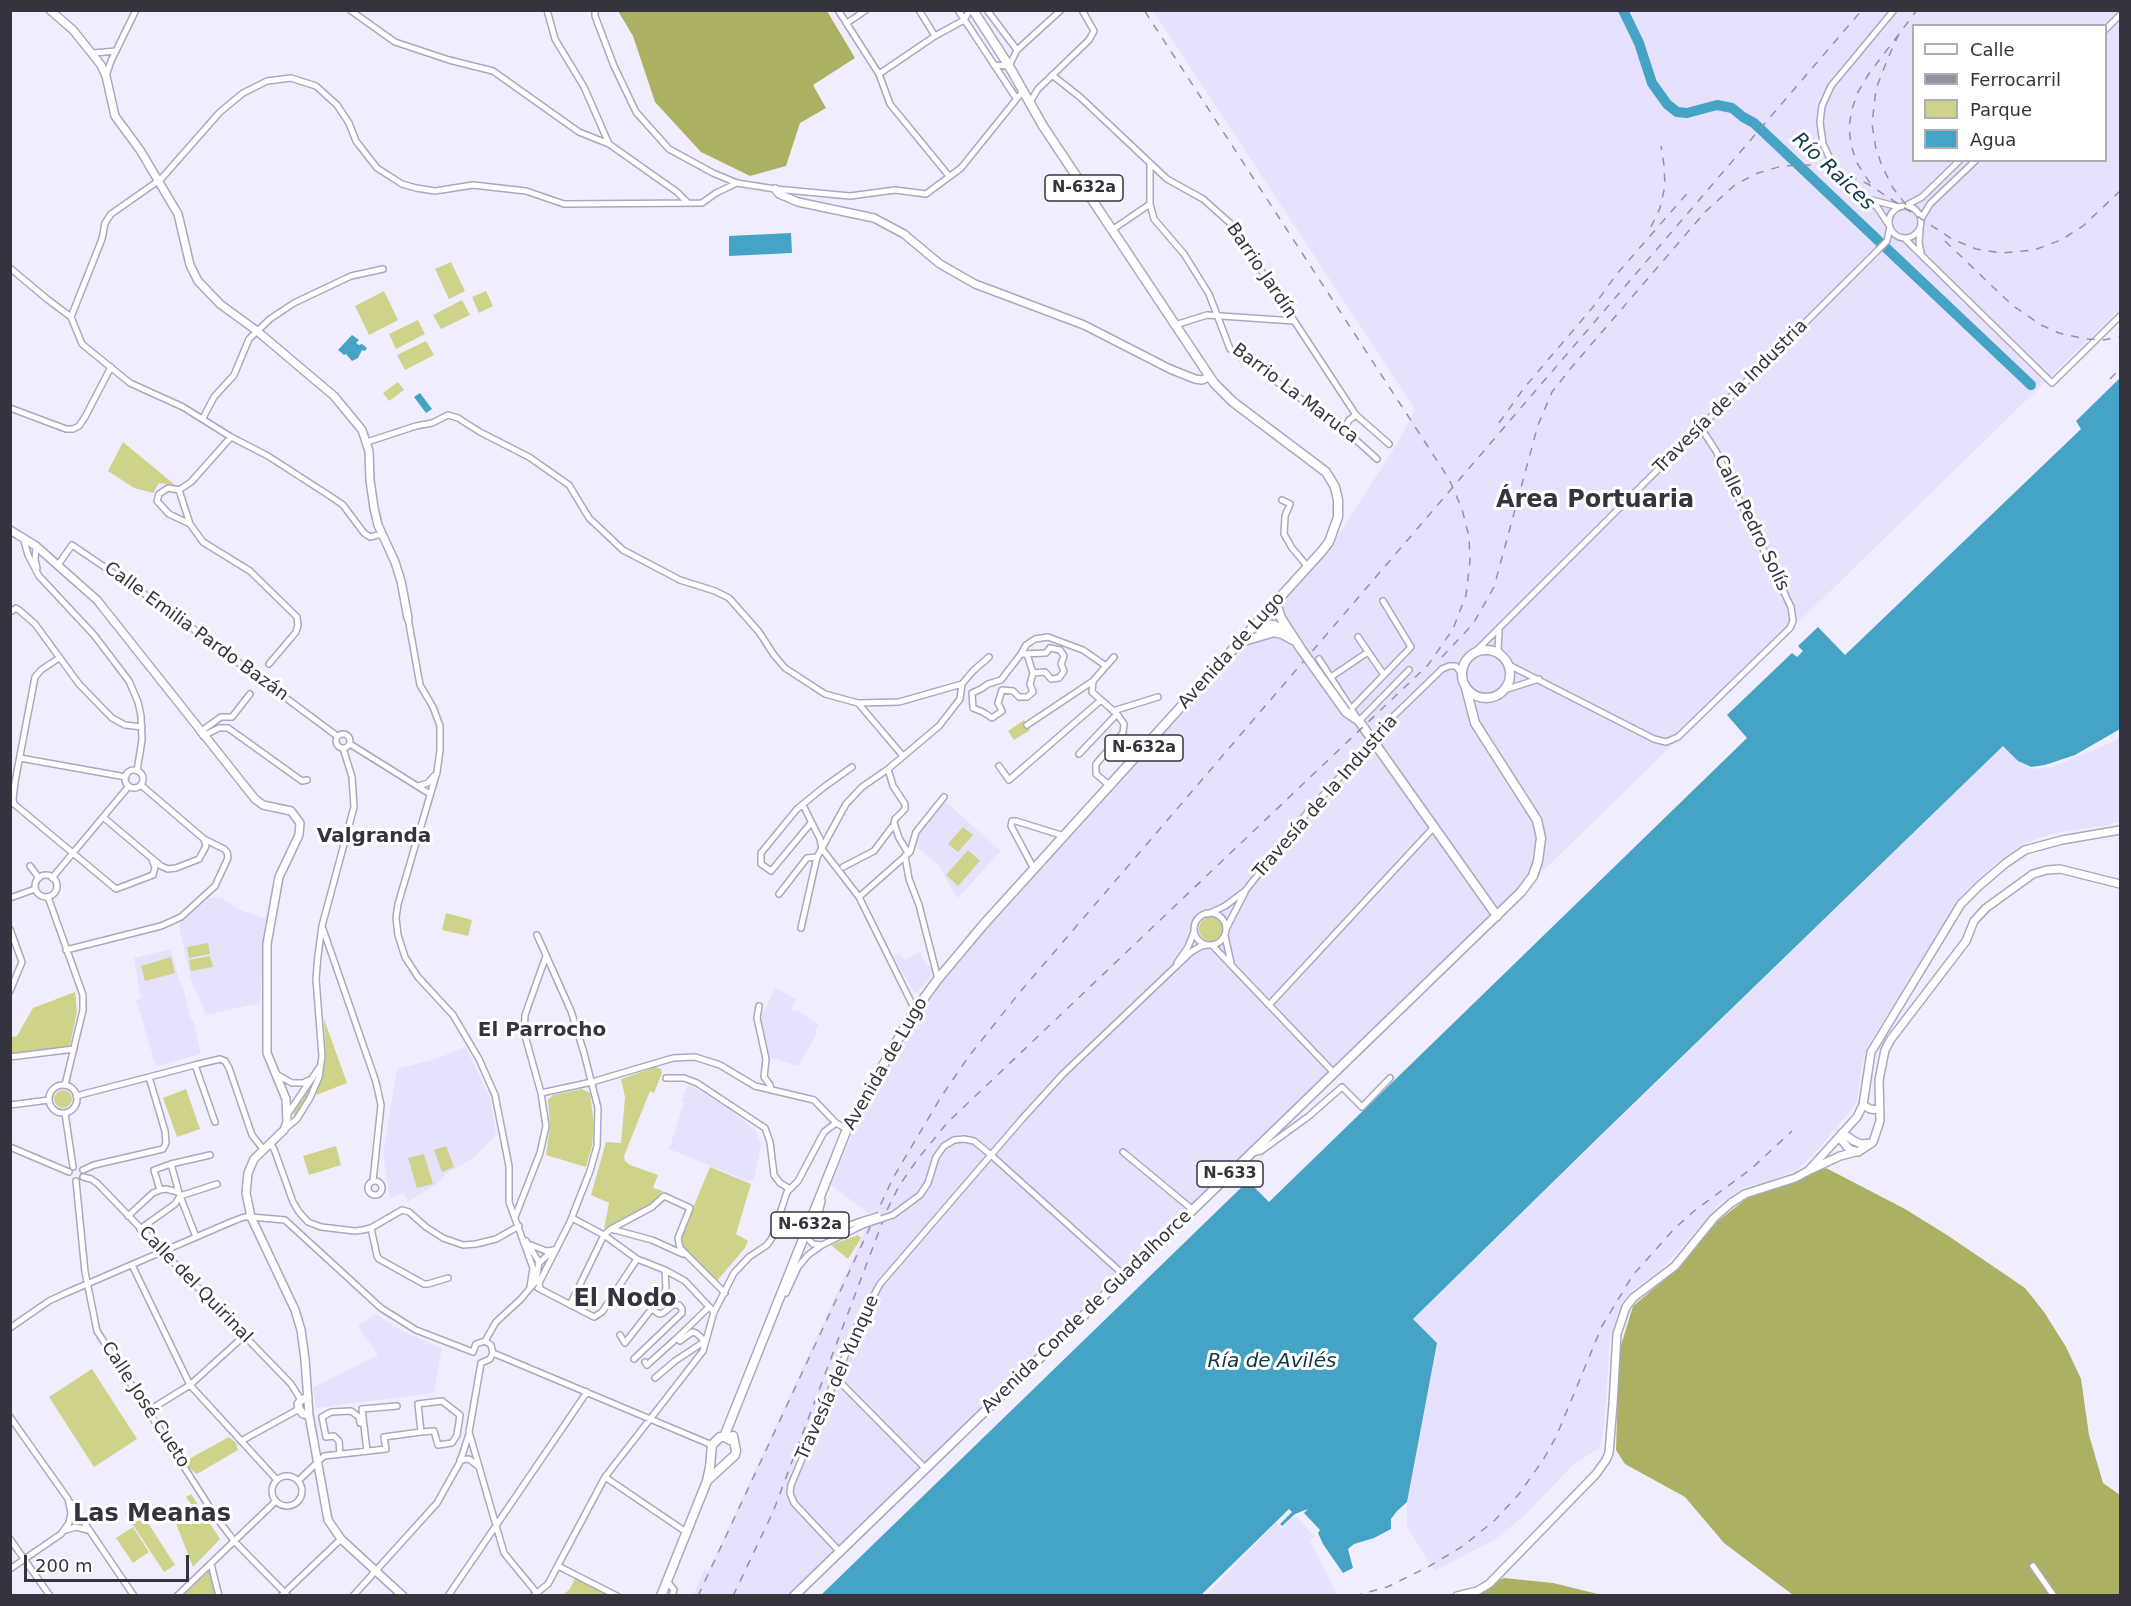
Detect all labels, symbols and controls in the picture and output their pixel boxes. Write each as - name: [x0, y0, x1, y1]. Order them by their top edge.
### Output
- legend: [1912, 24, 2107, 162]
- text: Calle: [1970, 39, 2015, 60]
- text: Ferrocarril: [1970, 69, 2061, 90]
- text: Parque: [1970, 99, 2032, 120]
- water label: Río Raices: [1787, 128, 1879, 216]
- text: Agua: [1970, 129, 2016, 150]
- road number: N-632a: [1045, 175, 1123, 201]
- street label: Barrio Jardín: [1221, 219, 1301, 323]
- street label: Travesía de la Industria: [1649, 315, 1813, 479]
- street label: Barrio La Maruca: [1228, 339, 1362, 449]
- street label: Calle Pedro Solís: [1709, 451, 1793, 595]
- district label: Área Portuaria: [1496, 487, 1694, 515]
- street label: Calle Emilia Pardo Bazán: [100, 558, 292, 706]
- street label: Avenida de Lugo: [1174, 588, 1290, 714]
- street label: Travesía de la Industria: [1249, 711, 1403, 883]
- road number: N-632a: [1105, 735, 1183, 761]
- district label: Valgranda: [317, 825, 431, 849]
- street label: Avenida de Lugo: [839, 994, 933, 1134]
- district label: El Parrocho: [478, 1019, 606, 1043]
- road number: N-633: [1197, 1161, 1263, 1187]
- street label: Avenida Conde de Guadalhorce: [978, 1206, 1196, 1418]
- road number: N-632a: [771, 1212, 849, 1238]
- street label: Calle del Quirinal: [134, 1222, 256, 1348]
- district label: El Nodo: [573, 1286, 677, 1314]
- street label: Travesía del Yunque: [792, 1292, 884, 1464]
- street label: Calle José Cueto: [96, 1338, 194, 1472]
- water label: Ría de Avilés: [1208, 1350, 1336, 1374]
- district label: Las Meanas: [73, 1501, 231, 1529]
- scale bar: [27, 1543, 192, 1581]
- text: 200 m: [35, 1555, 93, 1576]

